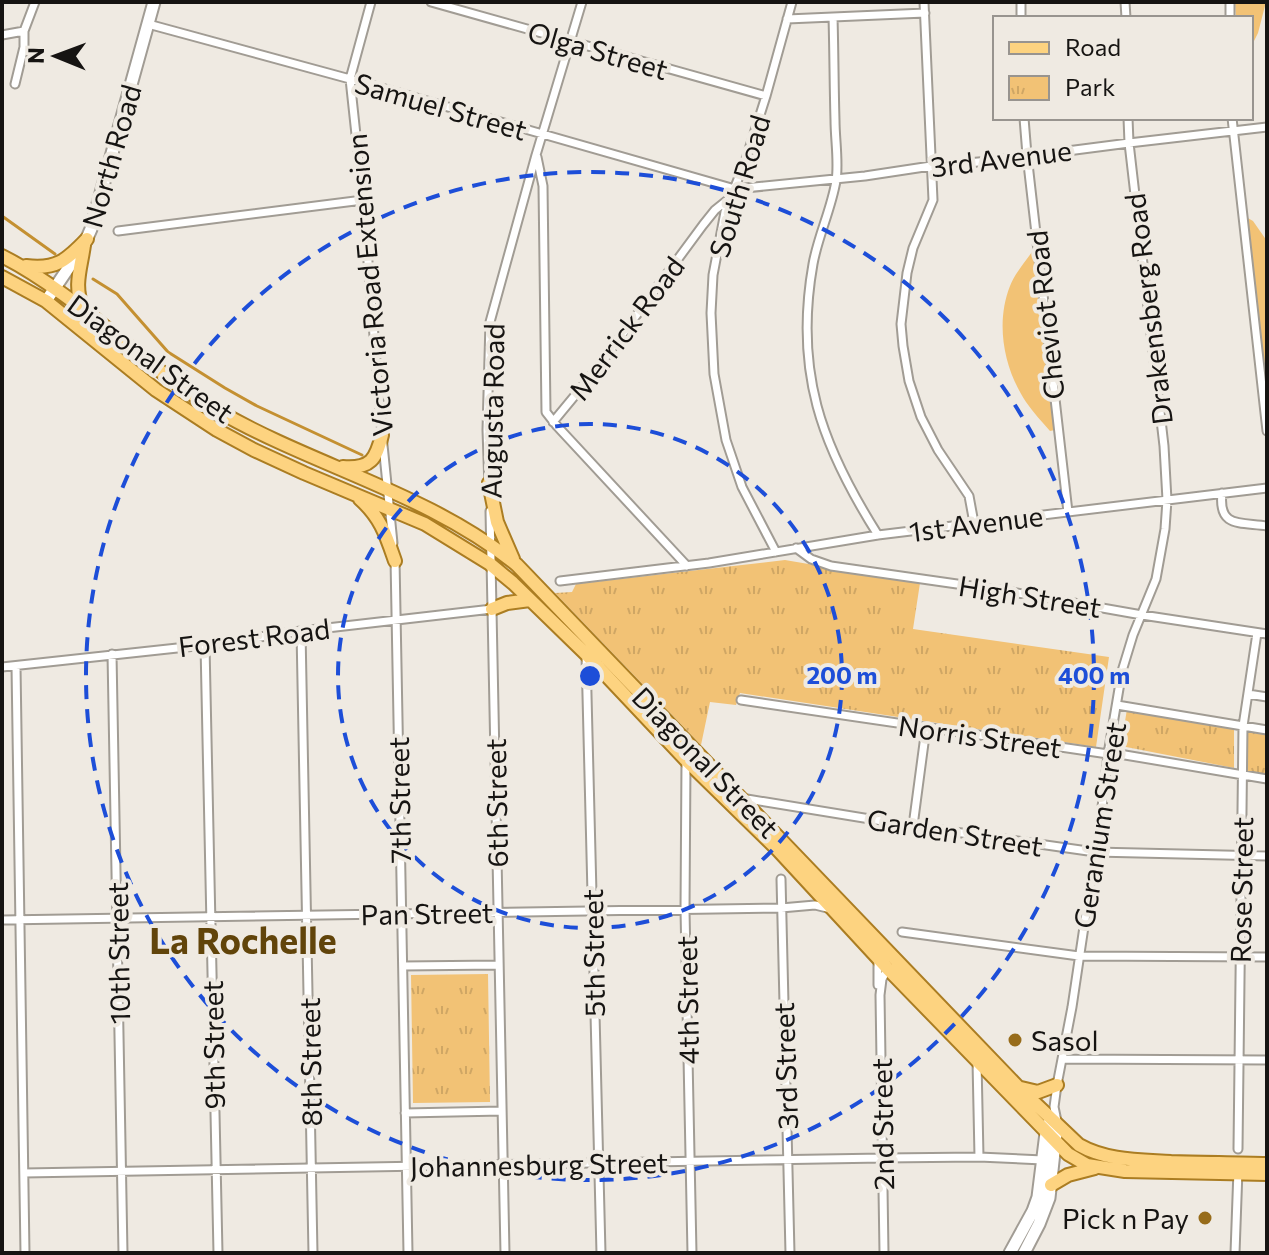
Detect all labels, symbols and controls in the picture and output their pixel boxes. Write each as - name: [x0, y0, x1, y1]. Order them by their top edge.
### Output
- street label: Olga Street: [524, 14, 672, 86]
- north arrow: [16, 16, 96, 96]
- legend: [993, 16, 1253, 120]
- text: Road: [1065, 32, 1121, 61]
- text: N: [22, 47, 49, 64]
- street label: Samuel Street: [351, 65, 531, 147]
- text: Park: [1065, 72, 1115, 101]
- street label: North Road: [74, 81, 148, 231]
- street label: South Road: [701, 111, 777, 261]
- street label: Victoria Road Extension: [339, 132, 399, 438]
- street label: 3rd Avenue: [929, 133, 1073, 183]
- street label: Drakensberg Road: [1117, 191, 1179, 427]
- street label: Cheviot Road: [1019, 229, 1071, 401]
- street label: Merrick Road: [561, 250, 691, 406]
- street label: Diagonal Street: [62, 287, 240, 429]
- street label: Augusta Road: [473, 323, 511, 499]
- street label: 1st Avenue: [907, 498, 1045, 548]
- street label: High Street: [956, 568, 1104, 624]
- street label: Forest Road: [176, 611, 332, 663]
- text: 200 m: [807, 660, 877, 689]
- text: 400 m: [1058, 660, 1130, 689]
- centre of rings: [576, 662, 604, 690]
- street label: Diagonal Street: [626, 680, 786, 844]
- street label: Norris Street: [896, 708, 1064, 764]
- street label: Geranium Street: [1066, 719, 1132, 931]
- street label: 7th Street: [381, 736, 417, 864]
- street label: 6th Street: [478, 738, 514, 868]
- street label: Garden Street: [865, 801, 1045, 863]
- street label: Rose Street: [1223, 817, 1259, 963]
- street label: 10th Street: [100, 882, 136, 1024]
- street label: 5th Street: [575, 889, 611, 1017]
- street label: Pan Street: [360, 895, 494, 931]
- district label: La Rochelle: [149, 917, 337, 961]
- street label: 4th Street: [669, 935, 705, 1065]
- street label: 9th Street: [195, 980, 231, 1110]
- street label: 8th Street: [292, 997, 328, 1127]
- street label: 3rd Street: [766, 1002, 804, 1130]
- place label: Sasol: [1031, 1023, 1099, 1057]
- marker: Sasol: [1006, 1031, 1024, 1049]
- street label: 2nd Street: [864, 1058, 900, 1190]
- street label: Johannesburg Street: [410, 1145, 668, 1183]
- place label: Pick n Pay: [1062, 1201, 1189, 1235]
- marker: Pick n Pay: [1196, 1209, 1214, 1227]

